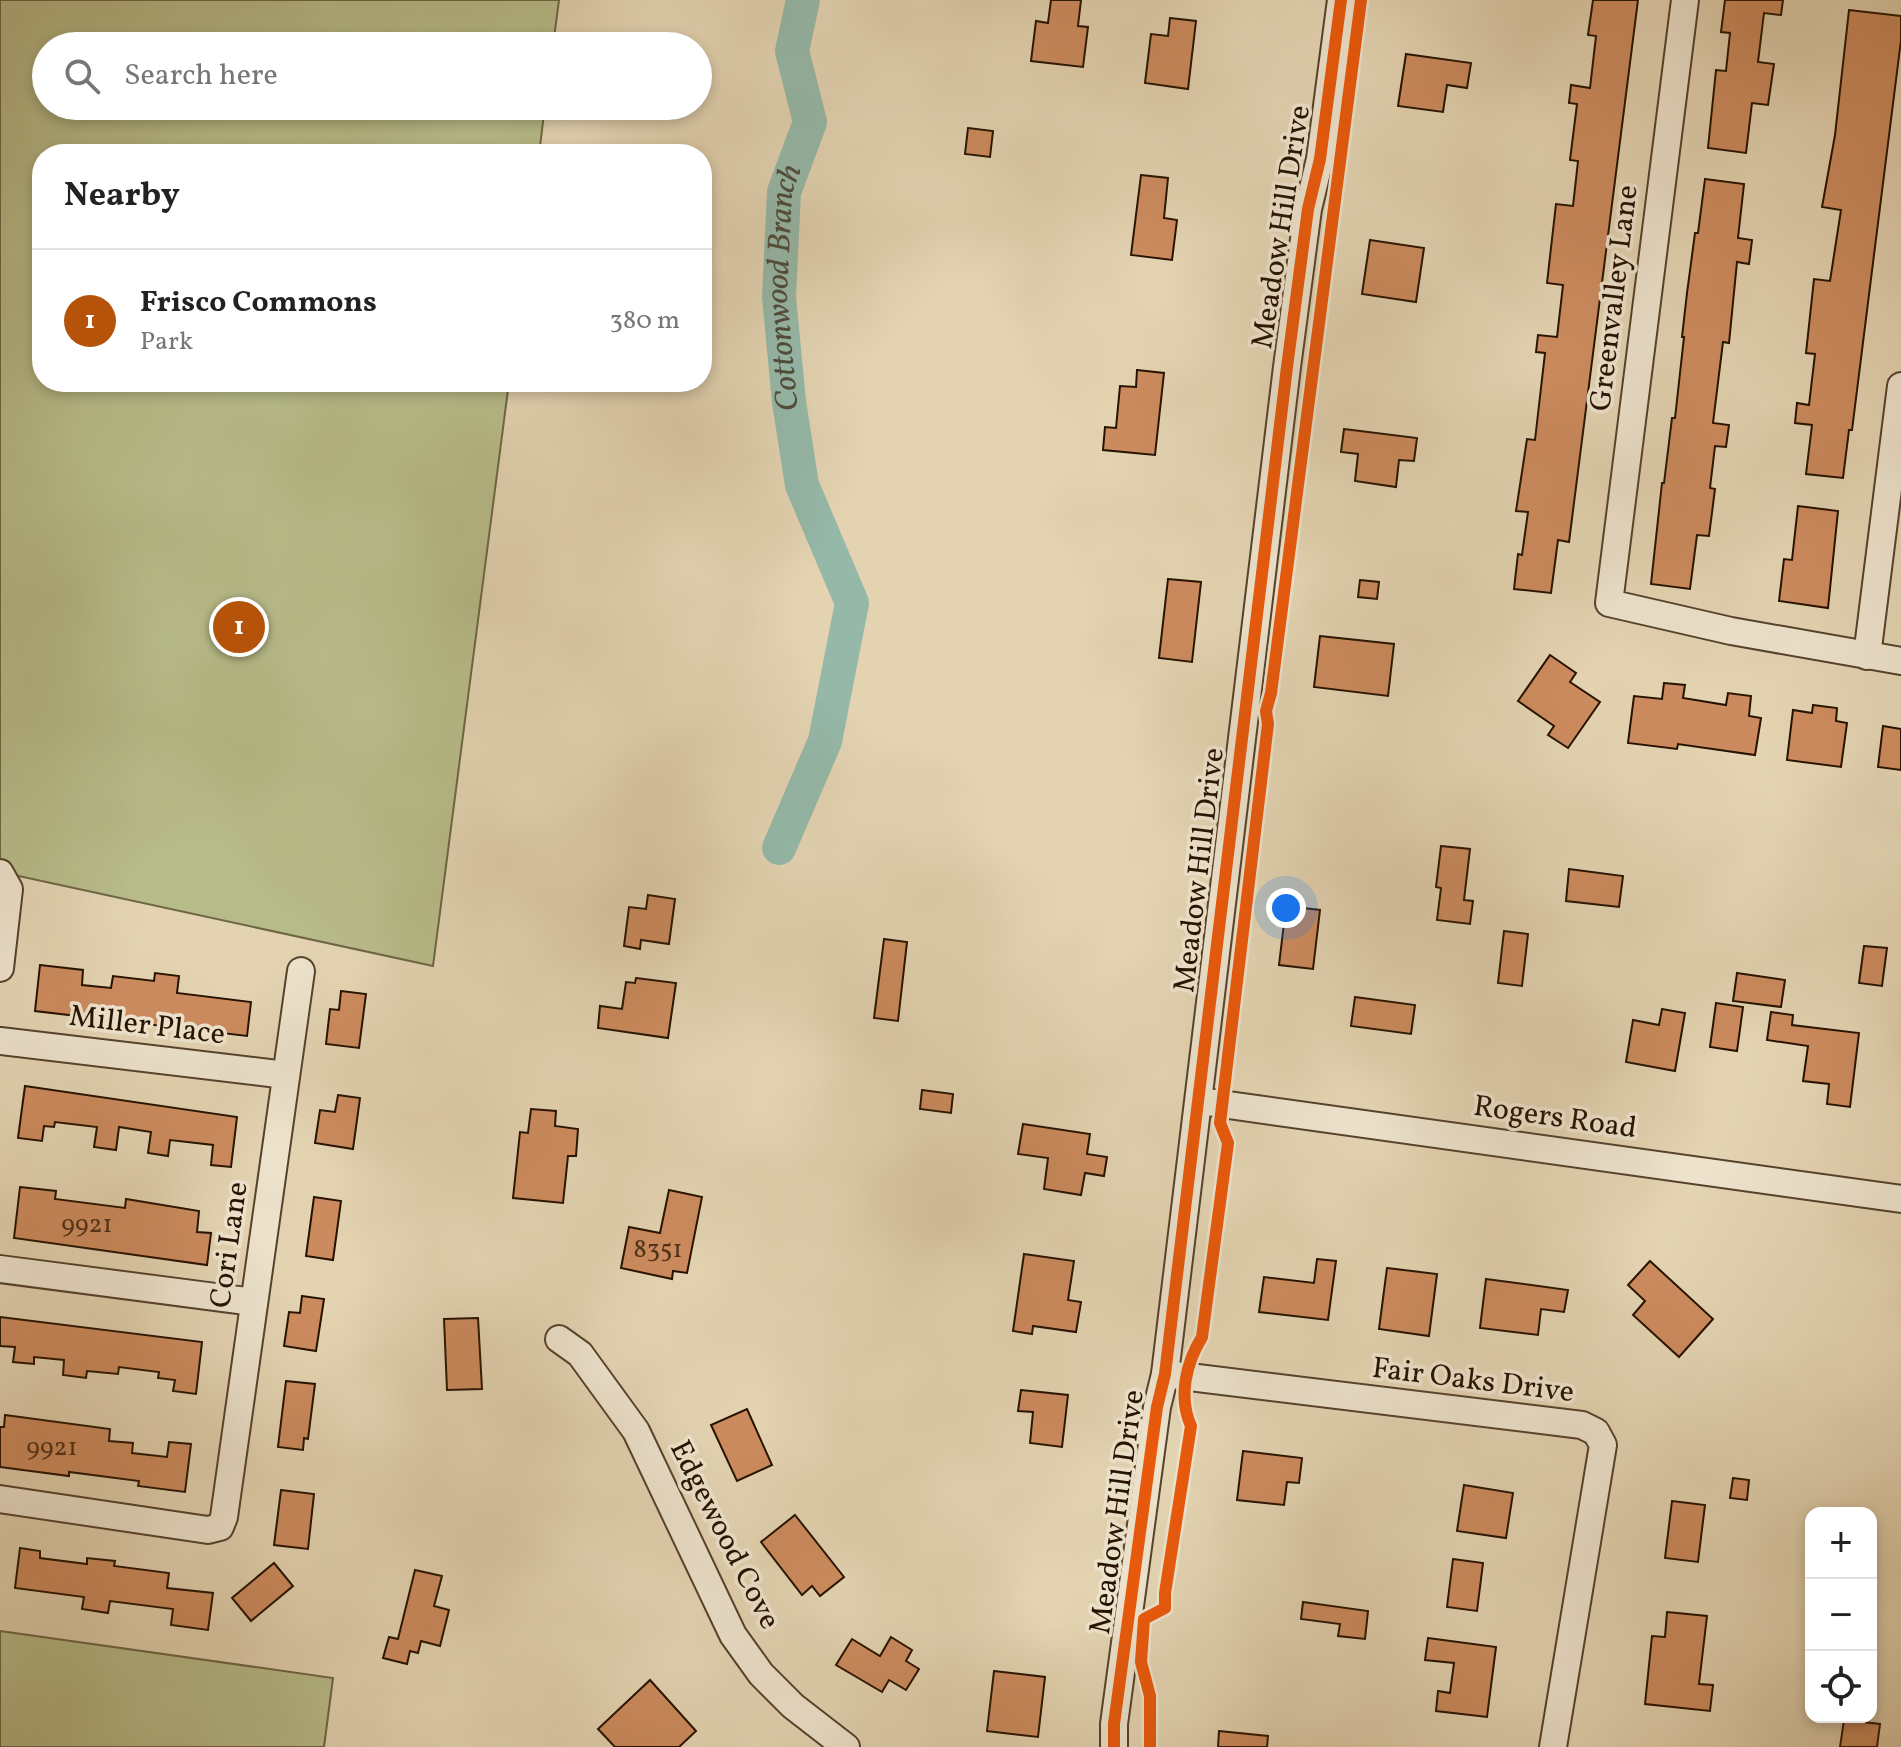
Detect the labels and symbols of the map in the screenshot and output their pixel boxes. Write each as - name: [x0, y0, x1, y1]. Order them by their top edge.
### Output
- street label: Meadow Hill Drive: [1242, 102, 1322, 352]
- water label: Cottonwood Branch: [757, 158, 814, 413]
- street label: Greenvalley Lane: [1580, 183, 1650, 413]
- pin: 1: [213, 597, 265, 657]
- street label: Meadow Hill Drive: [1164, 745, 1236, 995]
- your location: [1266, 888, 1306, 928]
- street label: Miller Place: [67, 996, 227, 1056]
- street label: Rogers Road: [1471, 1086, 1639, 1150]
- street label: Cori Lane: [200, 1179, 260, 1311]
- house number: 9921: [61, 1207, 113, 1243]
- house number: 8351: [633, 1232, 683, 1268]
- street label: Fair Oaks Drive: [1370, 1348, 1576, 1414]
- street label: Meadow Hill Drive: [1080, 1387, 1156, 1637]
- house number: 9921: [26, 1430, 78, 1466]
- street label: Edgewood Cove: [658, 1433, 790, 1637]

